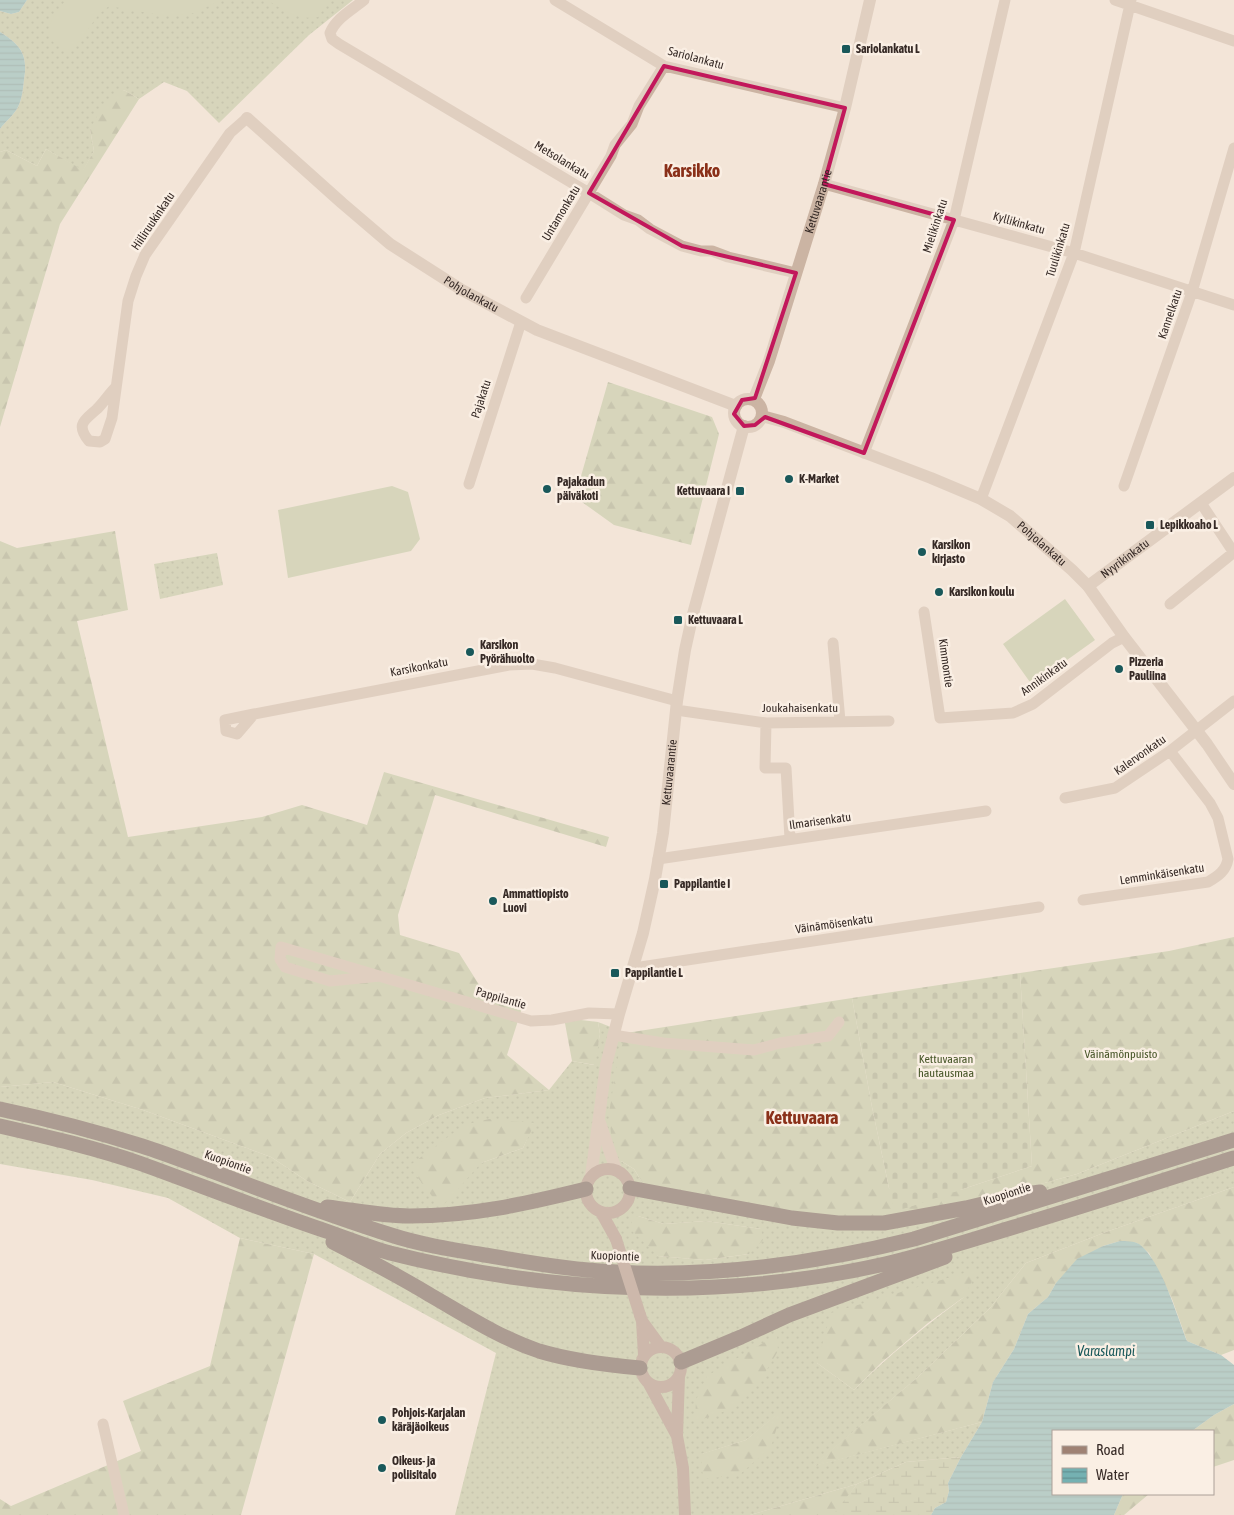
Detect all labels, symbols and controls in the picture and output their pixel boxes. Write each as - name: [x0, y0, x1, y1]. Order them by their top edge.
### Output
- place label: Sariolankatu L: [856, 42, 920, 56]
- marker: Sariolankatu L: [840, 43, 852, 55]
- street label: Sariolankatu: [667, 44, 726, 72]
- street label: Metsolankatu: [532, 138, 592, 182]
- district label: Karsikko: [664, 160, 720, 181]
- street label: Kettuvaarantie: [802, 168, 835, 235]
- street label: Untamonkatu: [539, 183, 583, 243]
- street label: Hiiliruukinkatu: [128, 189, 178, 253]
- street label: Mielikinkatu: [920, 197, 950, 255]
- street label: Kyllikinkatu: [991, 209, 1047, 237]
- street label: Tuulikinkatu: [1043, 221, 1073, 279]
- street label: Pohjolankatu: [441, 273, 501, 315]
- street label: Kannelkatu: [1155, 287, 1185, 341]
- street label: Pajakatu: [468, 378, 494, 420]
- place label: K-Market: [799, 472, 840, 486]
- marker: K-Market: [783, 473, 795, 485]
- place label: Pajakadun päiväkoti: [557, 475, 605, 503]
- marker: Pajakadun päiväkoti: [541, 483, 553, 495]
- place label: Kettuvaara I: [677, 484, 730, 498]
- marker: Kettuvaara I: [734, 485, 746, 497]
- place label: Lepikkoaho L: [1160, 518, 1218, 532]
- street label: Pohjolankatu: [1014, 519, 1069, 569]
- marker: Lepikkoaho L: [1144, 519, 1156, 531]
- street label: Nyyrikinkatu: [1098, 536, 1152, 581]
- place label: Karsikon kirjasto: [932, 538, 970, 566]
- marker: Karsikon kirjasto: [916, 546, 928, 558]
- place label: Karsikon koulu: [949, 585, 1015, 599]
- marker: Karsikon koulu: [933, 586, 945, 598]
- place label: Kettuvaara L: [688, 613, 743, 627]
- marker: Kettuvaara L: [672, 614, 684, 626]
- place label: Karsikon Pyörähuolto: [480, 638, 535, 666]
- street label: Kimmontie: [936, 638, 956, 688]
- marker: Karsikon Pyörähuolto: [464, 646, 476, 658]
- street label: Karsikonkatu: [389, 655, 449, 679]
- street label: Annikinkatu: [1018, 655, 1070, 699]
- place label: Pizzeria Pauliina: [1129, 655, 1167, 683]
- marker: Pizzeria Pauliina: [1113, 663, 1125, 675]
- street label: Joukahaisenkatu: [762, 701, 838, 715]
- street label: Kalervonkatu: [1112, 732, 1169, 778]
- street label: Kettuvaarantie: [659, 739, 680, 806]
- street label: Ilmarisenkatu: [788, 810, 852, 832]
- street label: Lemminkäisenkatu: [1119, 860, 1205, 888]
- place label: Pappilantie I: [674, 877, 730, 891]
- marker: Pappilantie I: [658, 878, 670, 890]
- place label: Ammattiopisto Luovi: [502, 887, 569, 915]
- marker: Ammattiopisto Luovi: [487, 895, 499, 907]
- street label: Väinämöisenkatu: [794, 912, 874, 936]
- place label: Pappilantie L: [625, 966, 683, 980]
- marker: Pappilantie L: [609, 967, 621, 979]
- street label: Pappilantie: [474, 984, 528, 1012]
- park label: Väinämönpuisto: [1085, 1047, 1158, 1061]
- park label: Kettuvaaran hautausmaa: [918, 1052, 974, 1080]
- district label: Kettuvaara: [766, 1107, 839, 1128]
- street label: Kuopiontie: [203, 1147, 253, 1177]
- street label: Kuopiontie: [982, 1180, 1032, 1208]
- street label: Kuopiontie: [590, 1248, 640, 1264]
- water label: Varaslampi: [1077, 1343, 1135, 1359]
- place label: Pohjois-Karjalan käräjäoikeus: [392, 1406, 465, 1434]
- marker: Pohjois-Karjalan käräjäoikeus: [376, 1414, 388, 1426]
- legend: [1052, 1430, 1214, 1495]
- text: Road: [1096, 1441, 1125, 1458]
- place label: Oikeus- ja poliisitalo: [392, 1454, 437, 1482]
- marker: Oikeus- ja poliisitalo: [376, 1462, 388, 1474]
- text: Water: [1096, 1466, 1129, 1483]

